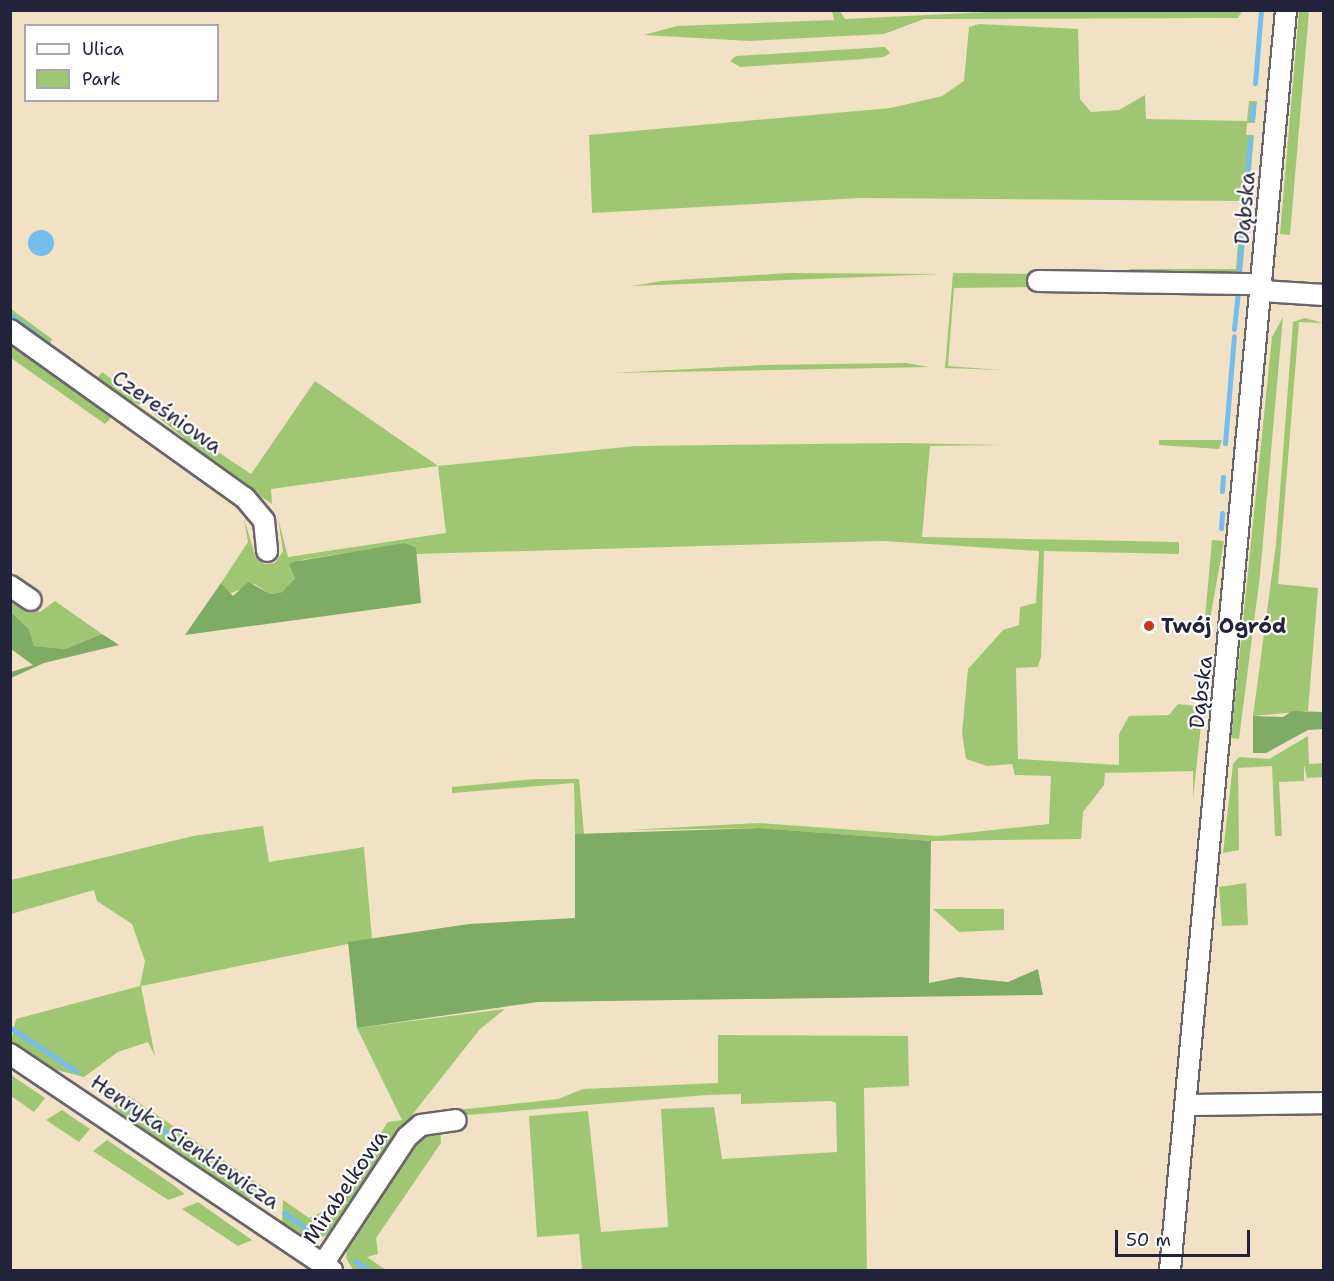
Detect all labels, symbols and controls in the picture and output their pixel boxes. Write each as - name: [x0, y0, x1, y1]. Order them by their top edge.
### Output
- legend: [24, 24, 219, 102]
- text: Ulica: [82, 37, 124, 61]
- text: Park: [82, 67, 121, 91]
- street label: Dąbska: [1229, 170, 1261, 246]
- street label: Czereśniowa: [107, 365, 227, 459]
- place label: Twój Ogród: [1161, 613, 1287, 639]
- marker: Twój Ogród: [1142, 619, 1156, 633]
- street label: Dąbska: [1184, 654, 1218, 730]
- street label: Henryka Sienkiewicza: [86, 1069, 284, 1215]
- street label: Mirabelkowa: [298, 1125, 392, 1249]
- scale bar: [1118, 1218, 1253, 1256]
- text: 50 m: [1126, 1228, 1171, 1252]

